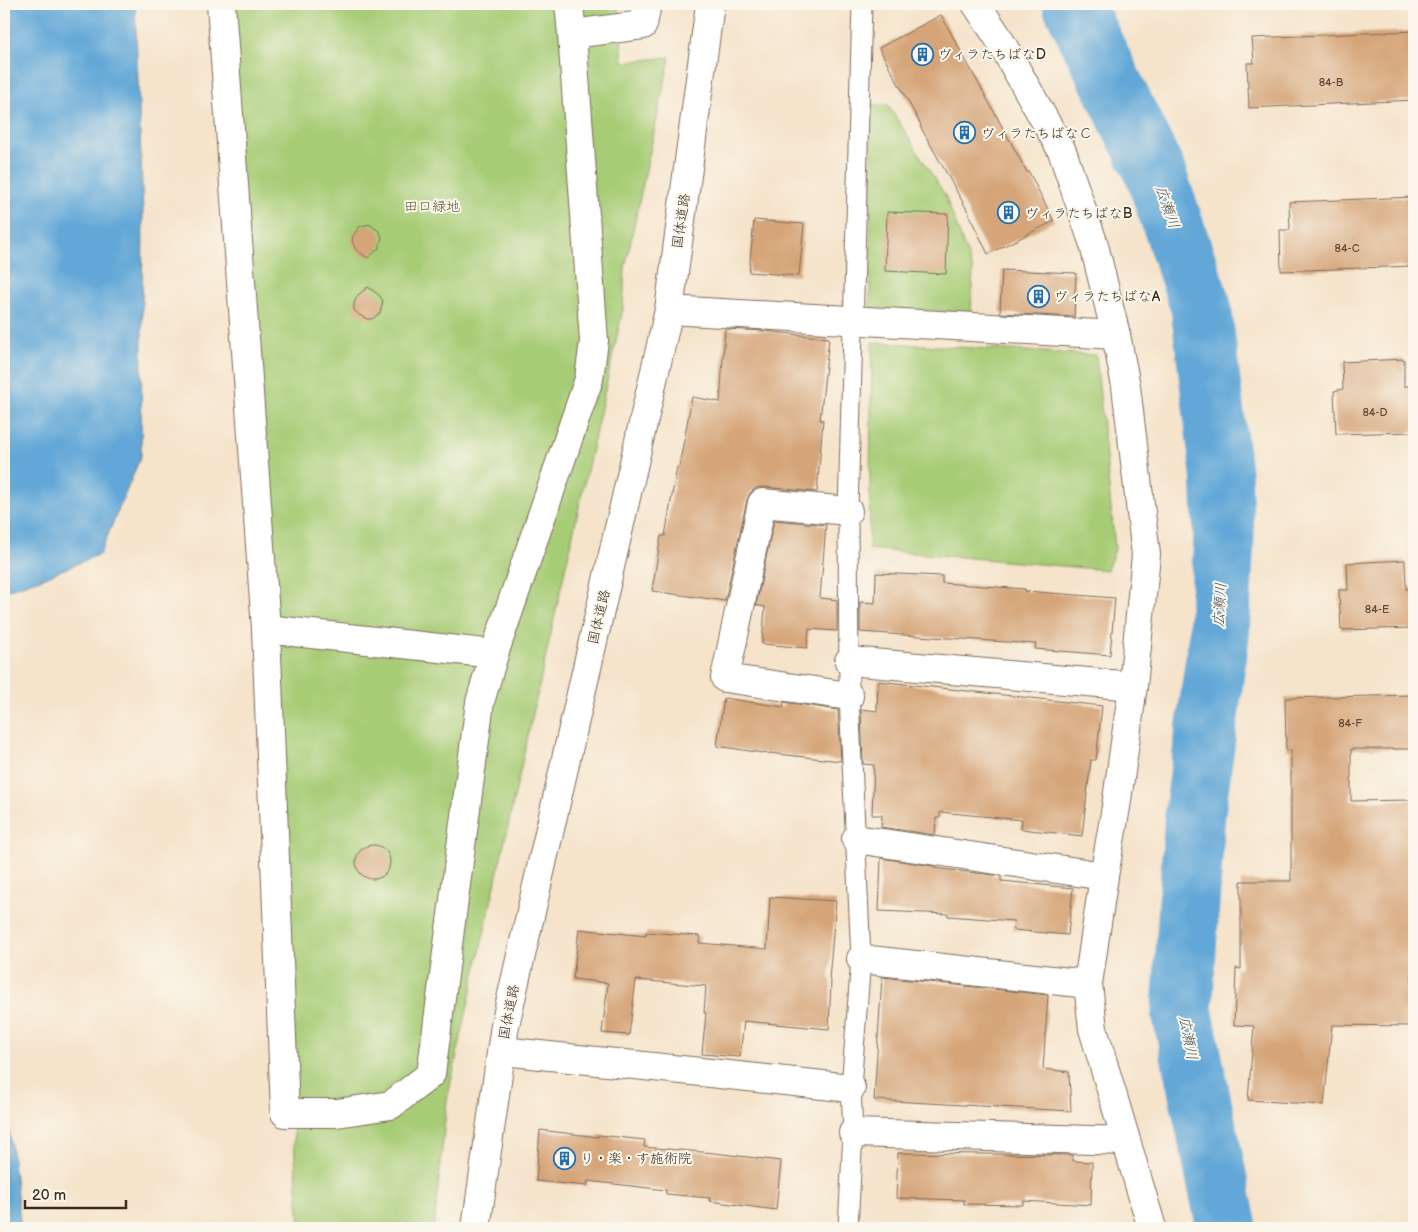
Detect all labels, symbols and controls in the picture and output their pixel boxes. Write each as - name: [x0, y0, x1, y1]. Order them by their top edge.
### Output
- building icon: ヴィラたちばなD: [910, 42, 934, 66]
- place label: ヴィラたちばなD: [938, 46, 1046, 63]
- house number: 84-B: [1319, 76, 1344, 89]
- building icon: ヴィラたちばなＣ: [953, 121, 977, 145]
- place label: ヴィラたちばなＣ: [981, 125, 1093, 142]
- water label: 広瀬川: [1151, 183, 1183, 231]
- street label: 国体道路: [669, 192, 693, 250]
- park label: 田口緑地: [404, 198, 460, 215]
- building icon: ヴィラたちばなB: [997, 201, 1021, 225]
- place label: ヴィラたちばなB: [1025, 205, 1133, 222]
- house number: 84-C: [1335, 242, 1360, 255]
- building icon: ヴィラたちばなA: [1026, 284, 1050, 308]
- place label: ヴィラたちばなA: [1054, 288, 1161, 305]
- house number: 84-D: [1362, 406, 1388, 419]
- water label: 広瀬川: [1209, 582, 1231, 628]
- street label: 国体道路: [584, 588, 614, 646]
- house number: 84-E: [1365, 603, 1389, 616]
- house number: 84-F: [1338, 717, 1362, 730]
- street label: 国体道路: [495, 983, 523, 1041]
- water label: 広瀬川: [1174, 1014, 1202, 1062]
- building icon: り・楽・す施術院: [552, 1146, 576, 1170]
- place label: り・楽・す施術院: [580, 1150, 692, 1167]
- scale bar: [25, 1177, 126, 1209]
- text: 20 m: [32, 1186, 66, 1205]

